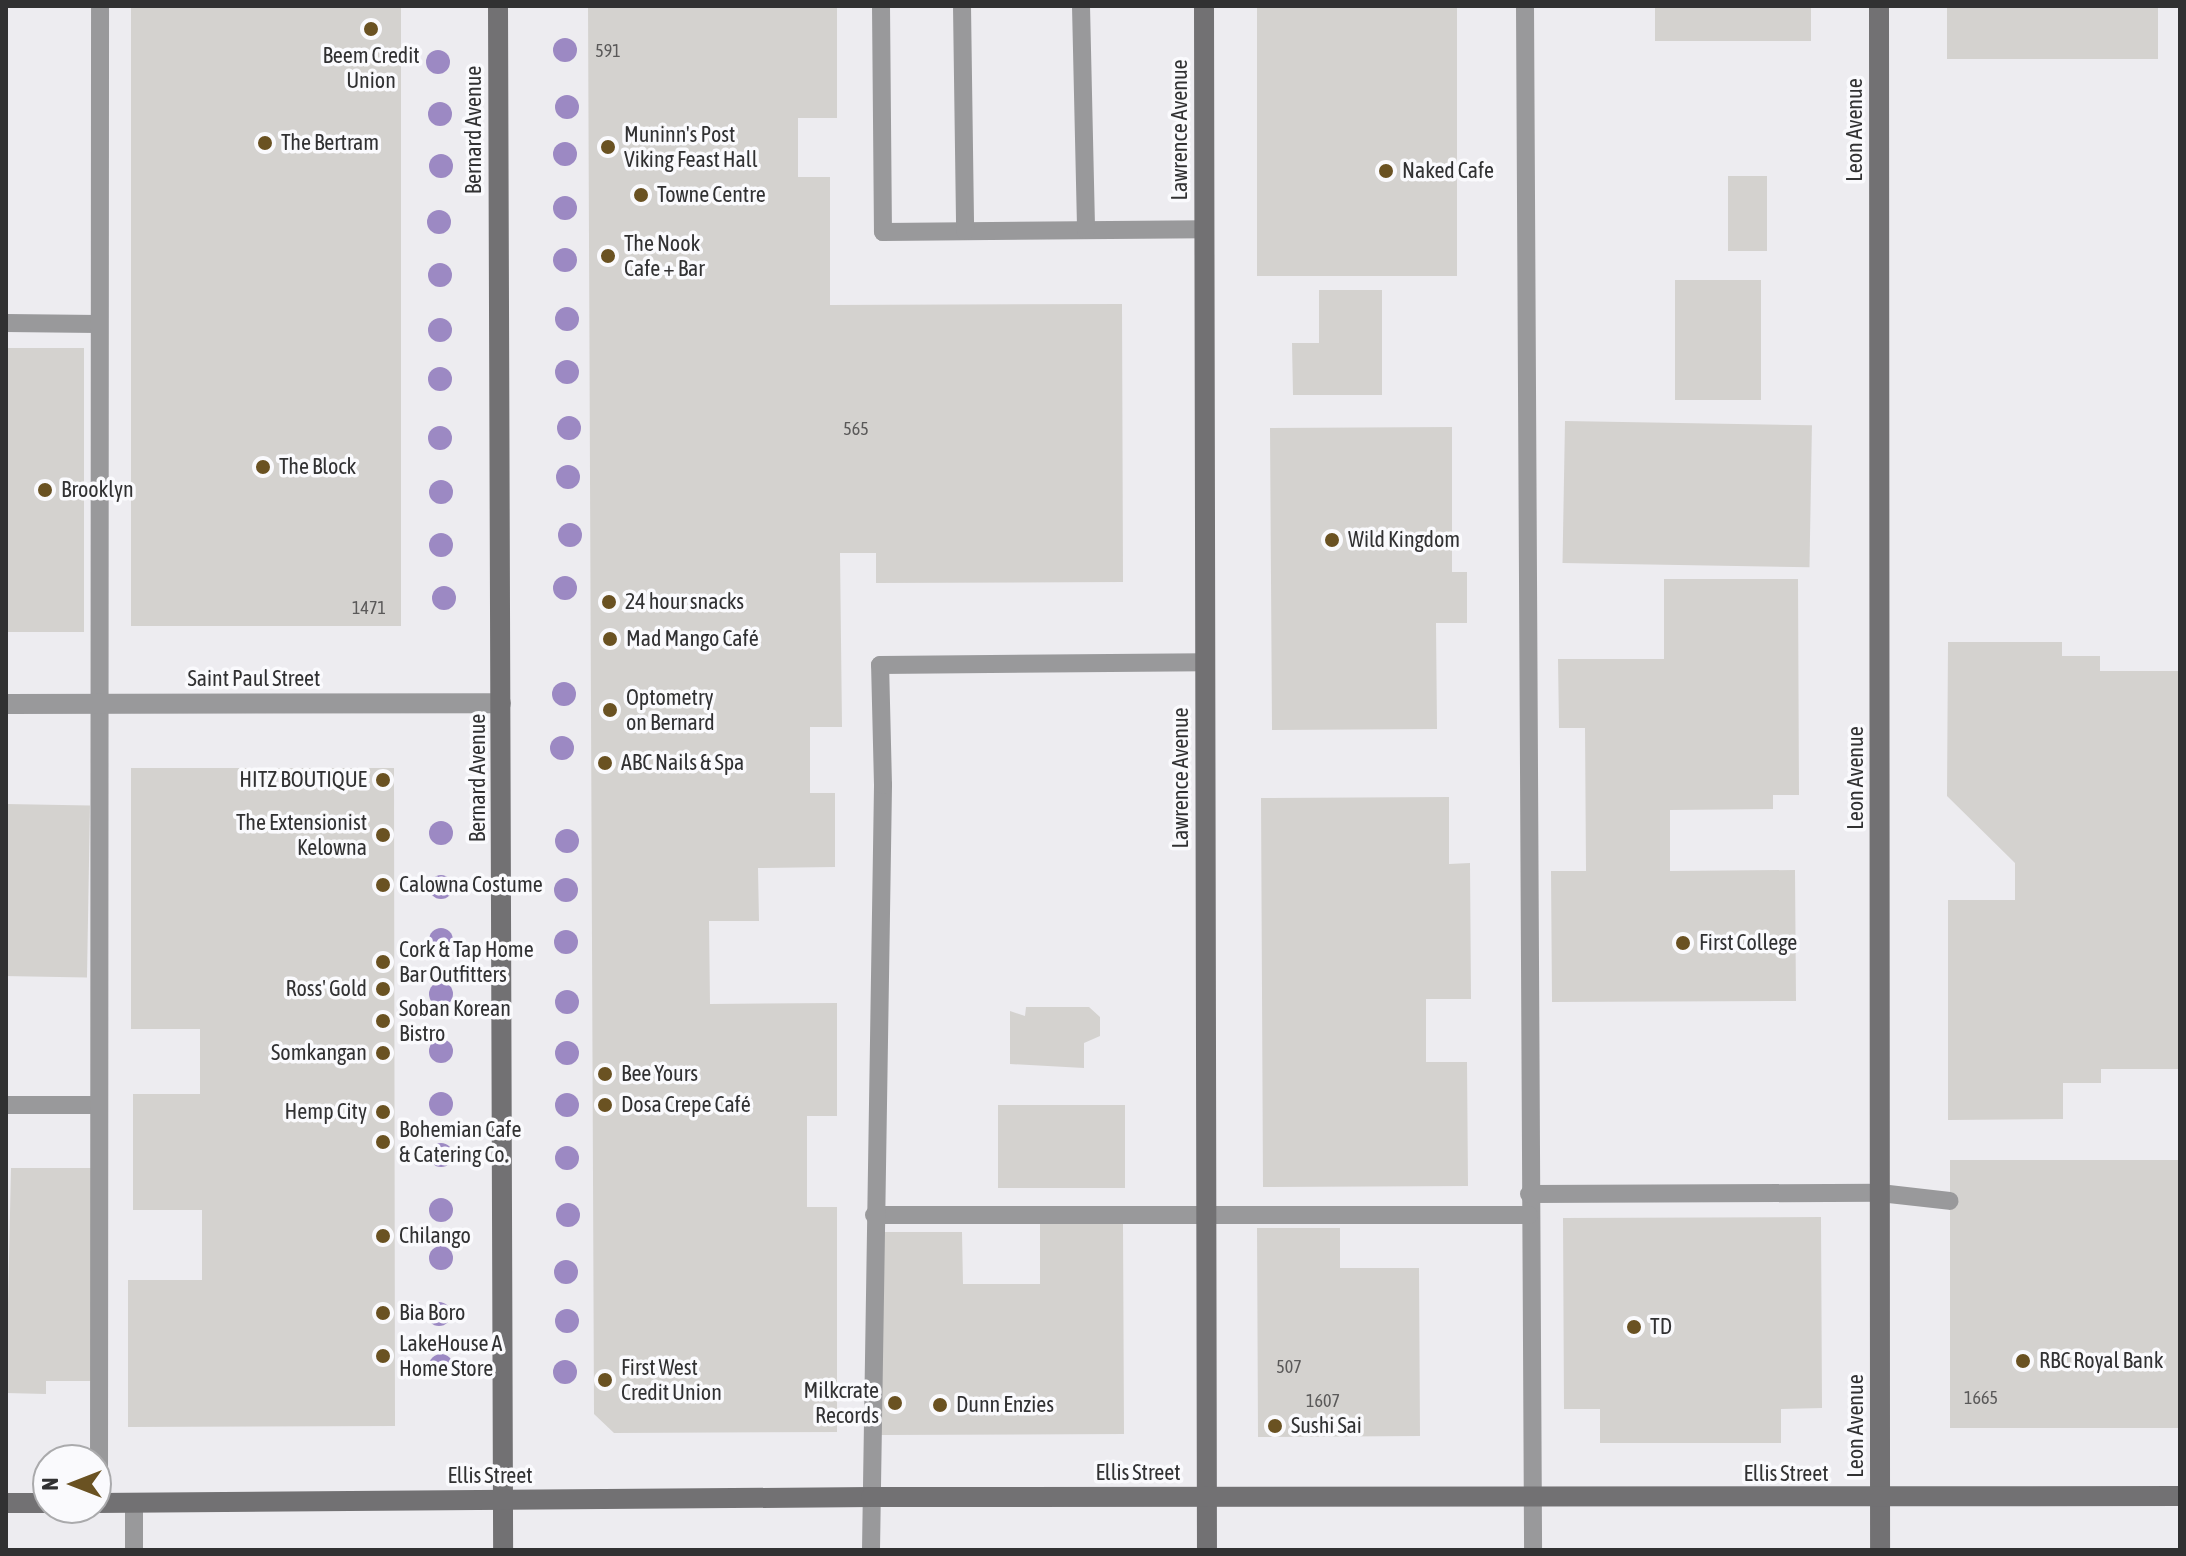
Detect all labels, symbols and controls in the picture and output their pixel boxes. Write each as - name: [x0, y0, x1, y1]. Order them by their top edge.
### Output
- marker: Beem Credit Union: [362, 20, 380, 38]
- house number: 591: [595, 40, 621, 62]
- place label: Beem Credit Union: [322, 42, 420, 94]
- street label: Lawrence Avenue: [1167, 59, 1193, 201]
- street label: Bernard Avenue: [461, 66, 487, 194]
- street label: Leon Avenue: [1842, 78, 1868, 182]
- place label: Muninn's Post Viking Feast Hall: [624, 121, 757, 172]
- place label: The Bertram: [281, 130, 379, 156]
- marker: The Bertram: [256, 134, 274, 152]
- marker: Muninn's Post Viking Feast Hall: [599, 138, 617, 156]
- place label: Naked Cafe: [1402, 158, 1494, 184]
- marker: Naked Cafe: [1377, 162, 1395, 180]
- place label: Towne Centre: [657, 182, 766, 208]
- marker: Towne Centre: [632, 186, 650, 204]
- place label: The Nook Cafe + Bar: [624, 230, 705, 282]
- marker: The Nook Cafe + Bar: [599, 247, 617, 265]
- house number: 565: [843, 418, 869, 440]
- place label: The Block: [279, 454, 356, 480]
- marker: The Block: [254, 458, 272, 476]
- place label: Brooklyn: [61, 477, 134, 503]
- marker: Brooklyn: [36, 481, 54, 499]
- place label: Wild Kingdom: [1348, 527, 1460, 553]
- marker: Wild Kingdom: [1323, 531, 1341, 549]
- place label: 24 hour snacks: [625, 589, 744, 615]
- marker: 24 hour snacks: [600, 593, 618, 611]
- house number: 1471: [352, 597, 386, 619]
- place label: Mad Mango Café: [626, 626, 759, 652]
- marker: Mad Mango Café: [601, 630, 619, 648]
- street label: Saint Paul Street: [188, 666, 320, 692]
- place label: Optometry on Bernard: [626, 684, 715, 736]
- marker: Optometry on Bernard: [601, 701, 619, 719]
- street label: Lawrence Avenue: [1168, 707, 1194, 849]
- street label: Bernard Avenue: [465, 714, 491, 842]
- street label: Leon Avenue: [1843, 726, 1869, 830]
- place label: ABC Nails & Spa: [621, 750, 744, 776]
- marker: ABC Nails & Spa: [596, 754, 614, 772]
- place label: HITZ BOUTIQUE: [239, 767, 367, 793]
- marker: HITZ BOUTIQUE: [374, 771, 392, 789]
- place label: The Extensionist Kelowna: [236, 809, 367, 860]
- marker: The Extensionist Kelowna: [374, 826, 392, 844]
- place label: Calowna Costume: [399, 872, 543, 898]
- marker: Calowna Costume: [374, 876, 392, 894]
- place label: First College: [1699, 930, 1797, 956]
- marker: First College: [1674, 934, 1692, 952]
- place label: Cork & Tap Home Bar Outfitters: [399, 936, 534, 988]
- marker: Cork & Tap Home Bar Outfitters: [374, 953, 392, 971]
- place label: Ross' Gold: [285, 976, 367, 1002]
- marker: Ross' Gold: [374, 980, 392, 998]
- place label: Soban Korean Bistro: [399, 995, 511, 1046]
- marker: Soban Korean Bistro: [374, 1012, 392, 1030]
- place label: Somkangan: [271, 1040, 367, 1066]
- marker: Somkangan: [374, 1044, 392, 1062]
- place label: Bee Yours: [621, 1061, 698, 1087]
- marker: Bee Yours: [596, 1065, 614, 1083]
- place label: Dosa Crepe Café: [621, 1092, 751, 1118]
- marker: Dosa Crepe Café: [596, 1096, 614, 1114]
- place label: Hemp City: [285, 1099, 367, 1125]
- marker: Hemp City: [374, 1103, 392, 1121]
- place label: Bohemian Cafe & Catering Co.: [399, 1116, 521, 1168]
- marker: Bohemian Cafe & Catering Co.: [374, 1133, 392, 1151]
- place label: Chilango: [399, 1223, 471, 1249]
- marker: Chilango: [374, 1227, 392, 1245]
- place label: Bia Boro: [399, 1300, 465, 1326]
- marker: Bia Boro: [374, 1304, 392, 1322]
- place label: TD: [1650, 1314, 1672, 1340]
- marker: TD: [1625, 1318, 1643, 1336]
- place label: LakeHouse A Home Store: [399, 1330, 502, 1382]
- marker: LakeHouse A Home Store: [374, 1347, 392, 1365]
- place label: RBC Royal Bank: [2039, 1348, 2163, 1374]
- marker: RBC Royal Bank: [2014, 1352, 2032, 1370]
- place label: First West Credit Union: [621, 1354, 722, 1406]
- house number: 507: [1276, 1356, 1302, 1378]
- marker: First West Credit Union: [596, 1371, 614, 1389]
- street label: Leon Avenue: [1843, 1374, 1869, 1478]
- place label: Milkcrate Records: [804, 1377, 879, 1428]
- house number: 1665: [1964, 1387, 1998, 1409]
- house number: 1607: [1306, 1390, 1340, 1412]
- place label: Dunn Enzies: [956, 1392, 1054, 1418]
- marker: Milkcrate Records: [886, 1394, 904, 1412]
- marker: Dunn Enzies: [931, 1396, 949, 1414]
- place label: Sushi Sai: [1291, 1413, 1362, 1439]
- marker: Sushi Sai: [1266, 1417, 1284, 1435]
- north arrow: [32, 1444, 112, 1524]
- street label: Ellis Street: [1095, 1460, 1181, 1486]
- street label: Ellis Street: [1743, 1461, 1829, 1487]
- street label: Ellis Street: [447, 1463, 533, 1489]
- text: N: [37, 1478, 63, 1491]

